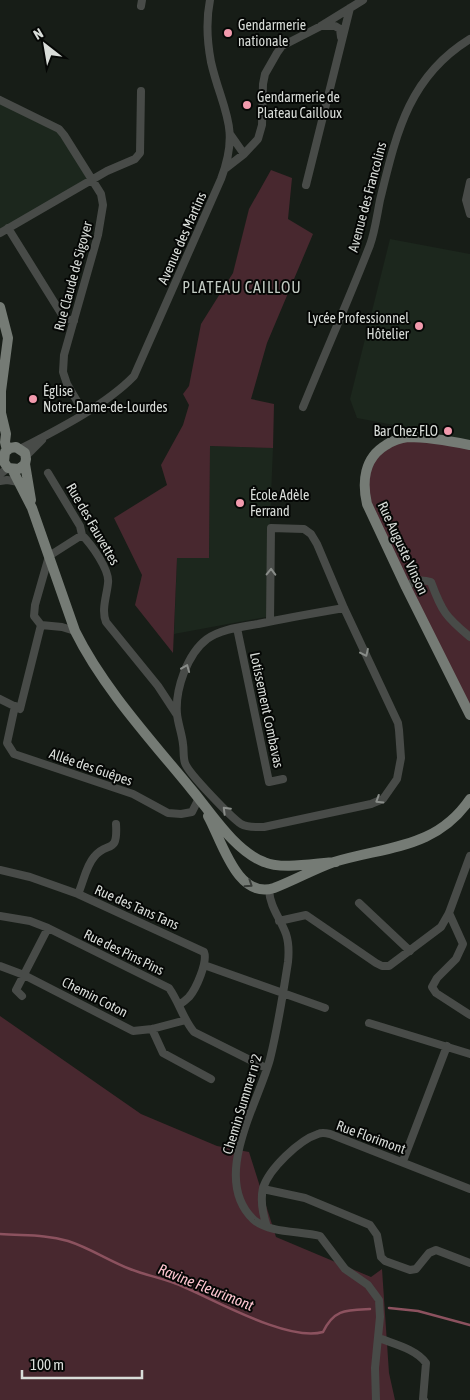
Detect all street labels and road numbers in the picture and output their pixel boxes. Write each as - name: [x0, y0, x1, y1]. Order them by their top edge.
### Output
- street label: Avenue des Francolins: [345, 140, 389, 254]
- street label: Avenue des Martins: [154, 189, 210, 287]
- street label: Rue Claude de Sigoyer: [51, 219, 96, 332]
- street label: Rue des Fauvettes: [63, 480, 123, 568]
- street label: Rue Auguste Vinson: [374, 499, 432, 597]
- street label: Lotissement Combavas: [247, 651, 287, 769]
- street label: Allée des Guêpes: [47, 745, 135, 789]
- street label: Rue des Tans Tans: [92, 881, 182, 933]
- street label: Rue des Pins Pins: [81, 926, 167, 978]
- street label: Chemin Coton: [59, 974, 131, 1020]
- street label: Chemin Summer n°2: [219, 1052, 265, 1156]
- street label: Rue Florimont: [334, 1117, 408, 1157]

